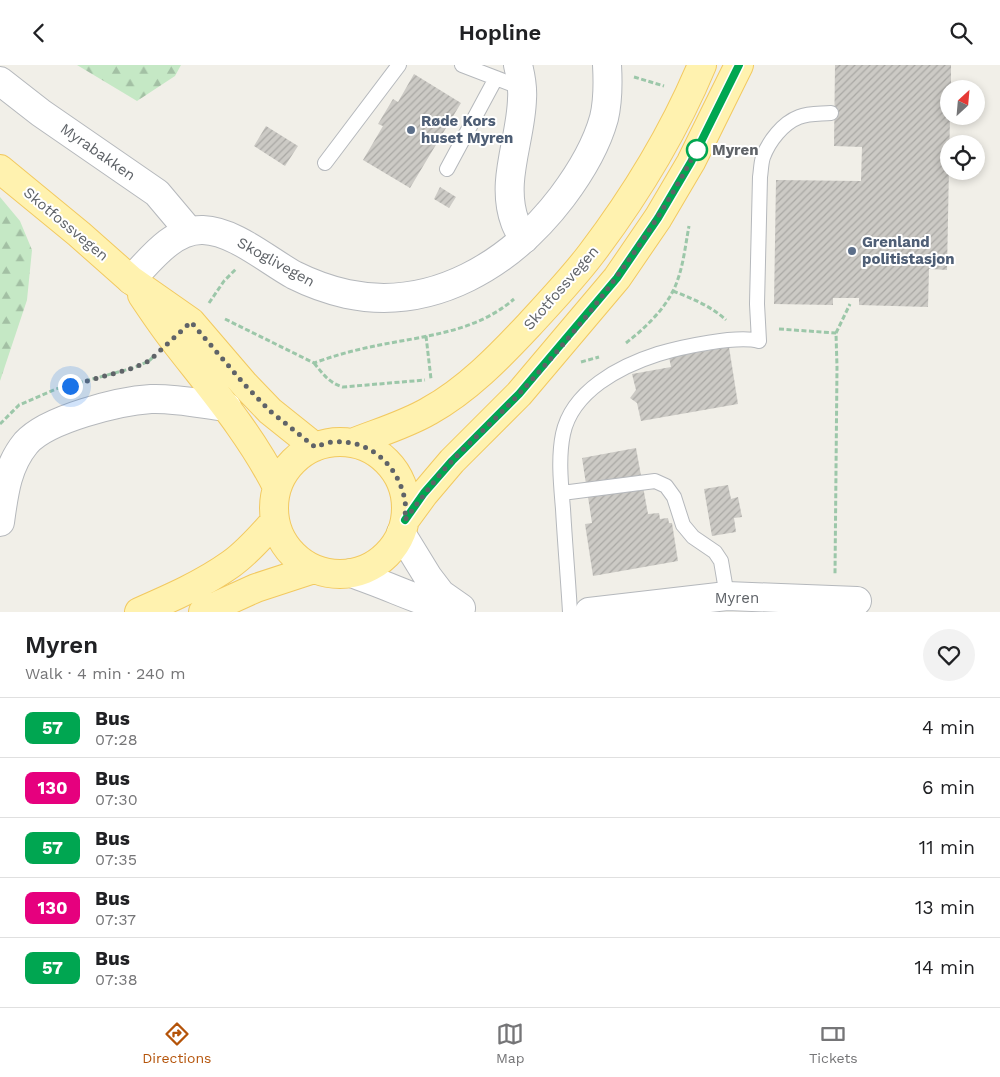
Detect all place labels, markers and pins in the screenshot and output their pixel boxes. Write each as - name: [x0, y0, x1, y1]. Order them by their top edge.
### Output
- place label: Røde Kors huset Myren: [421, 112, 513, 147]
- marker: Røde Kors huset Myren: [405, 124, 417, 136]
- marker: Myren: [686, 139, 708, 161]
- place label: Myren: [712, 141, 758, 159]
- place label: Grenland politistasjon: [862, 233, 955, 268]
- marker: Grenland politistasjon: [846, 245, 858, 257]

